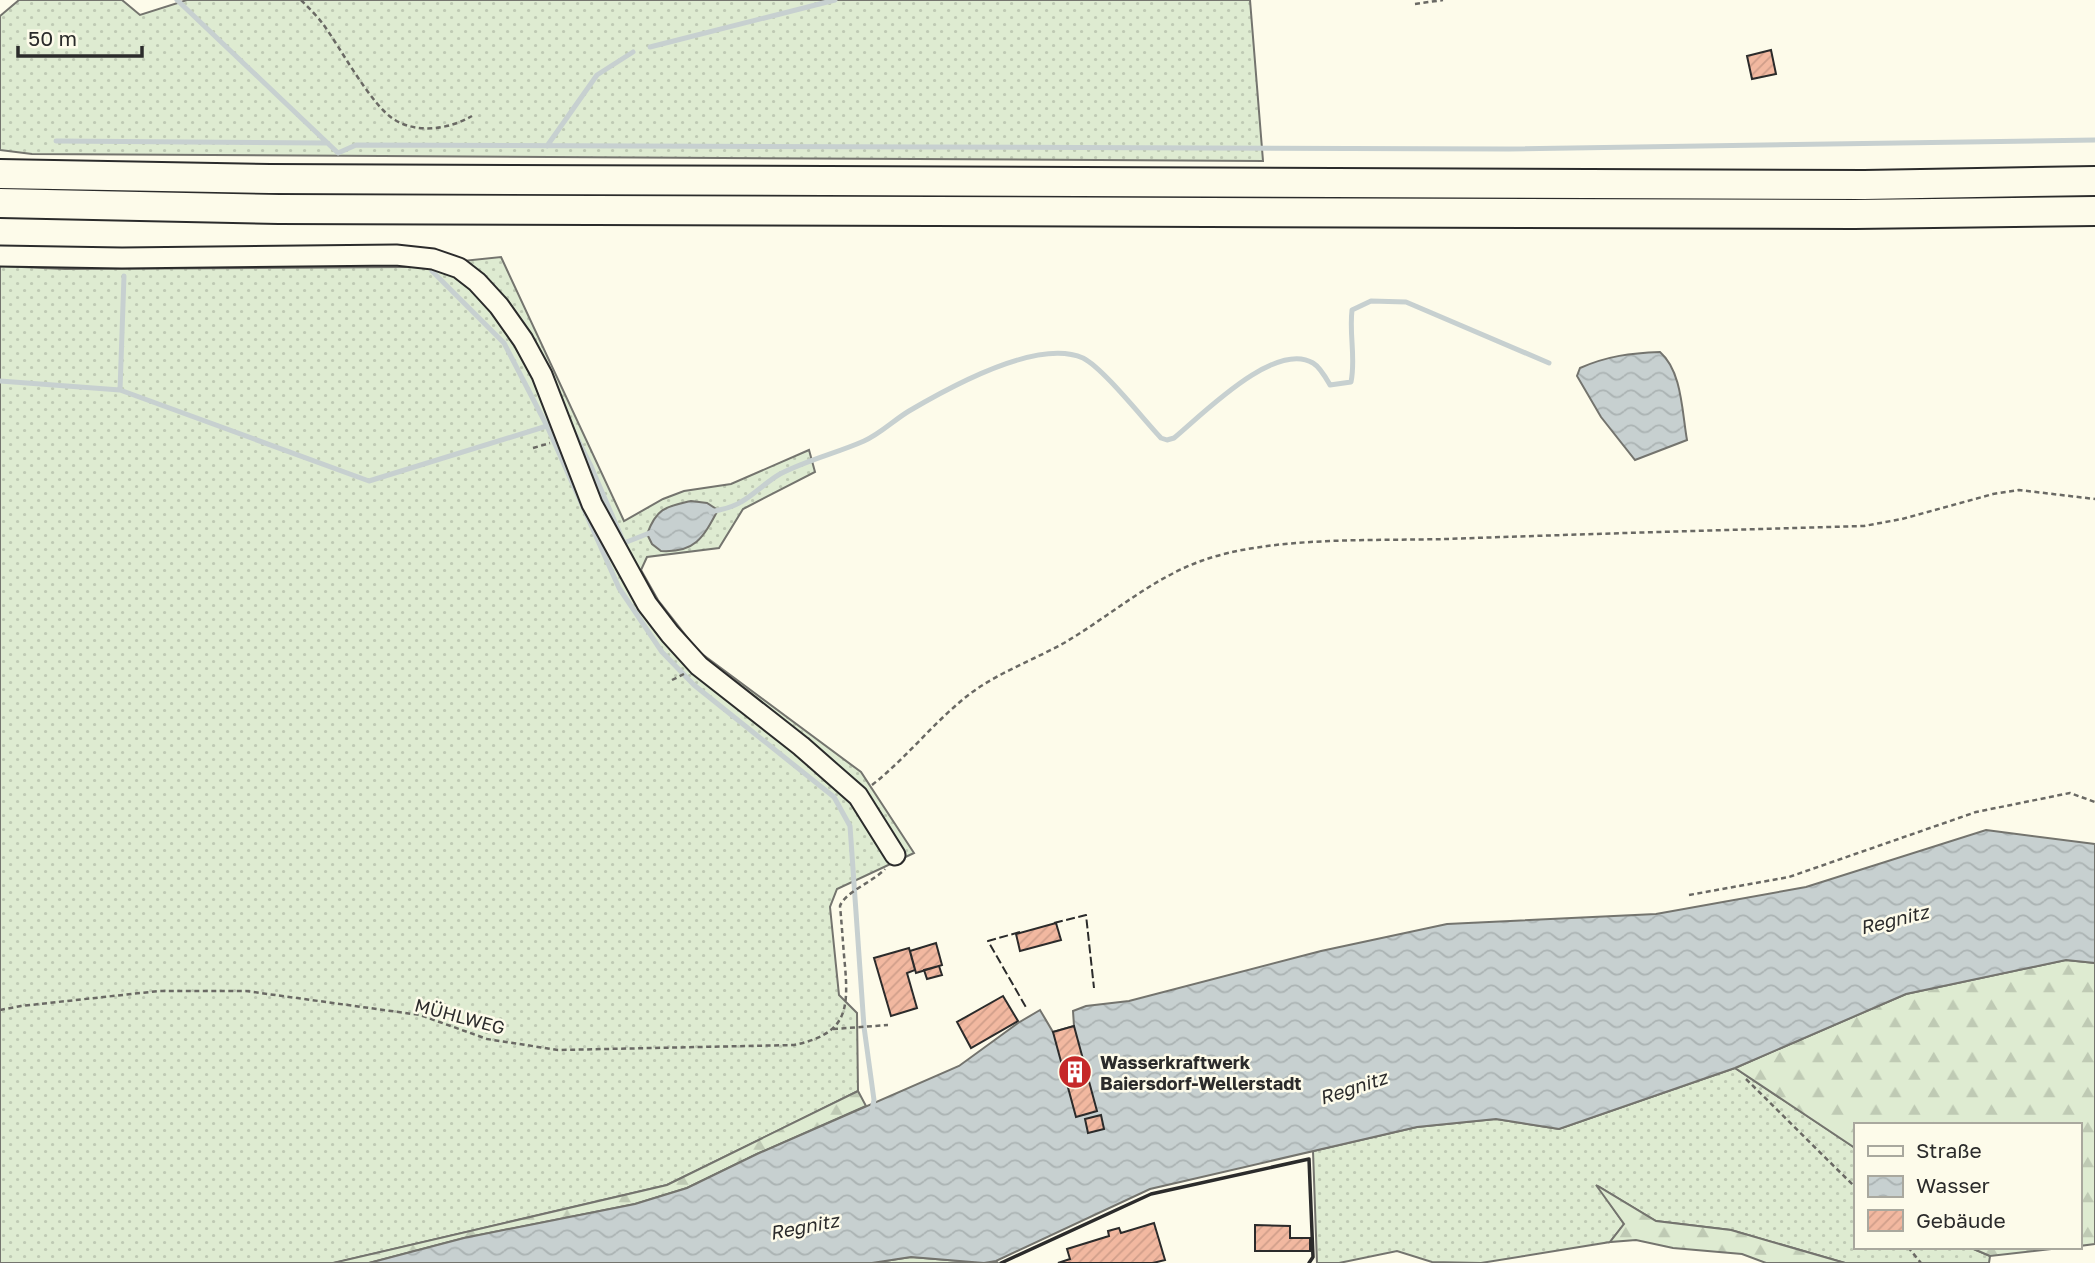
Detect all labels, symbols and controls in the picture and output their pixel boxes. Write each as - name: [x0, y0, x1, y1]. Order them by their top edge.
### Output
- scale bar: [18, 14, 142, 58]
- text: 50 m: [28, 25, 77, 51]
- water label: Regnitz: [1857, 899, 1933, 939]
- street label: MÜHLWEG: [413, 993, 507, 1039]
- place label: Wasserkraftwerk Baiersdorf-Wellerstadt: [1100, 1051, 1302, 1094]
- building icon: Wasserkraftwerk Baiersdorf-Wellerstadt: [1056, 1053, 1094, 1091]
- water label: Regnitz: [1316, 1065, 1392, 1109]
- legend: [1854, 1123, 2081, 1249]
- text: Straße: [1916, 1137, 1982, 1163]
- text: Wasser: [1916, 1172, 1990, 1198]
- text: Gebäude: [1916, 1207, 2006, 1233]
- water label: Regnitz: [768, 1208, 843, 1244]

